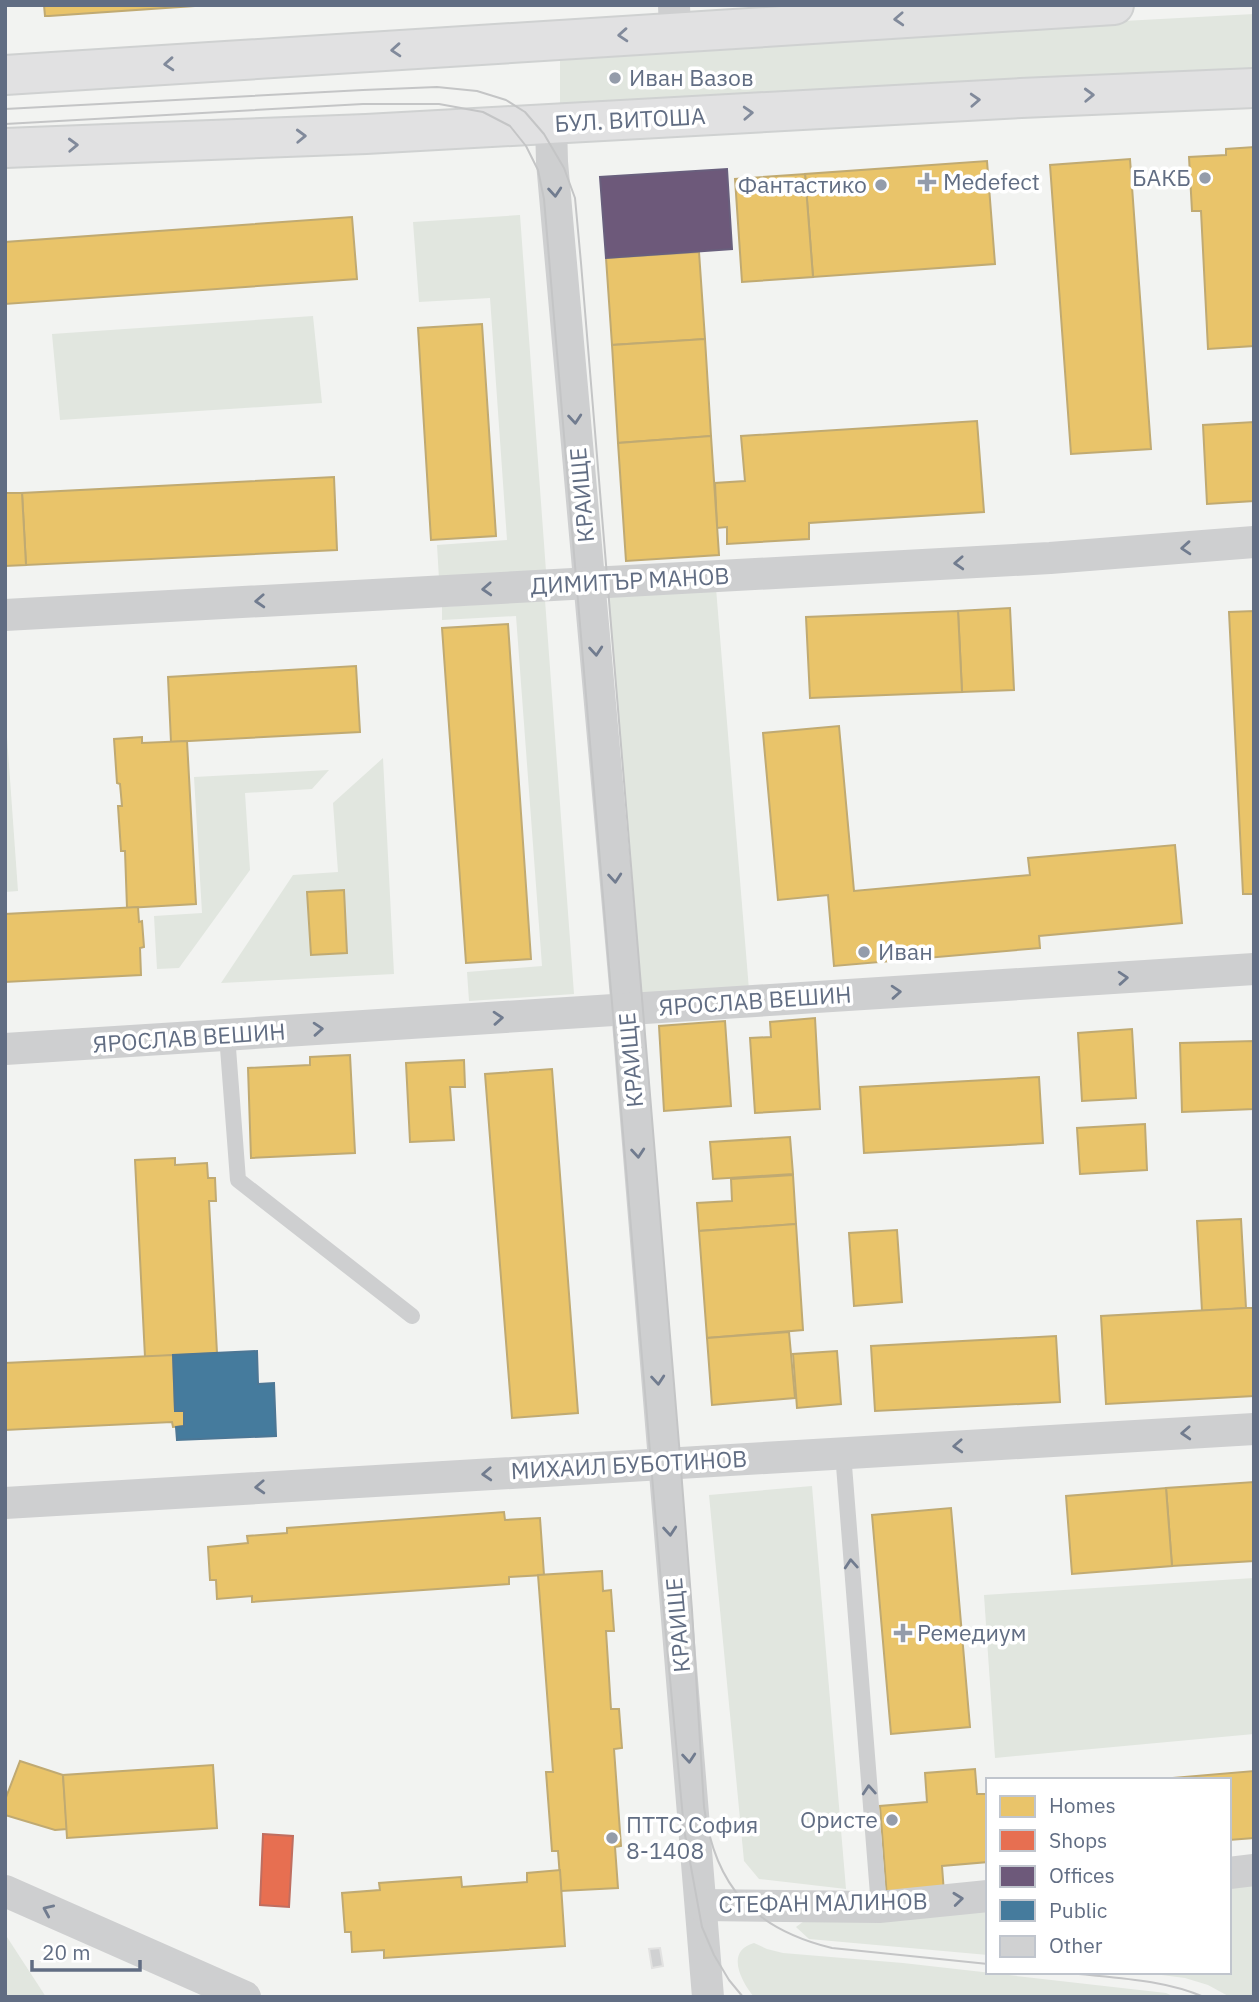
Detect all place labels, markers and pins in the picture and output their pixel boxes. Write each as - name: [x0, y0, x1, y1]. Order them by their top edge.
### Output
- place label: Иван Вазов: [629, 62, 754, 92]
- marker: Иван Вазов: [607, 70, 623, 86]
- place label: БАКБ: [1132, 162, 1191, 192]
- place label: Medefect: [943, 166, 1040, 196]
- place label: Фантастико: [738, 169, 867, 199]
- marker: БАКБ: [1197, 170, 1213, 186]
- marker: Medefect: [917, 172, 937, 192]
- marker: Фантастико: [873, 177, 889, 193]
- place label: Иван: [878, 936, 933, 966]
- marker: Иван: [856, 944, 872, 960]
- place label: Ремедиум: [917, 1617, 1026, 1647]
- marker: Ремедиум: [895, 1625, 911, 1641]
- place label: Ористе: [800, 1804, 878, 1834]
- place label: ПТТС София 8-1408: [626, 1809, 758, 1865]
- marker: Ористе: [884, 1812, 900, 1828]
- marker: ПТТС София 8-1408: [604, 1830, 620, 1846]

